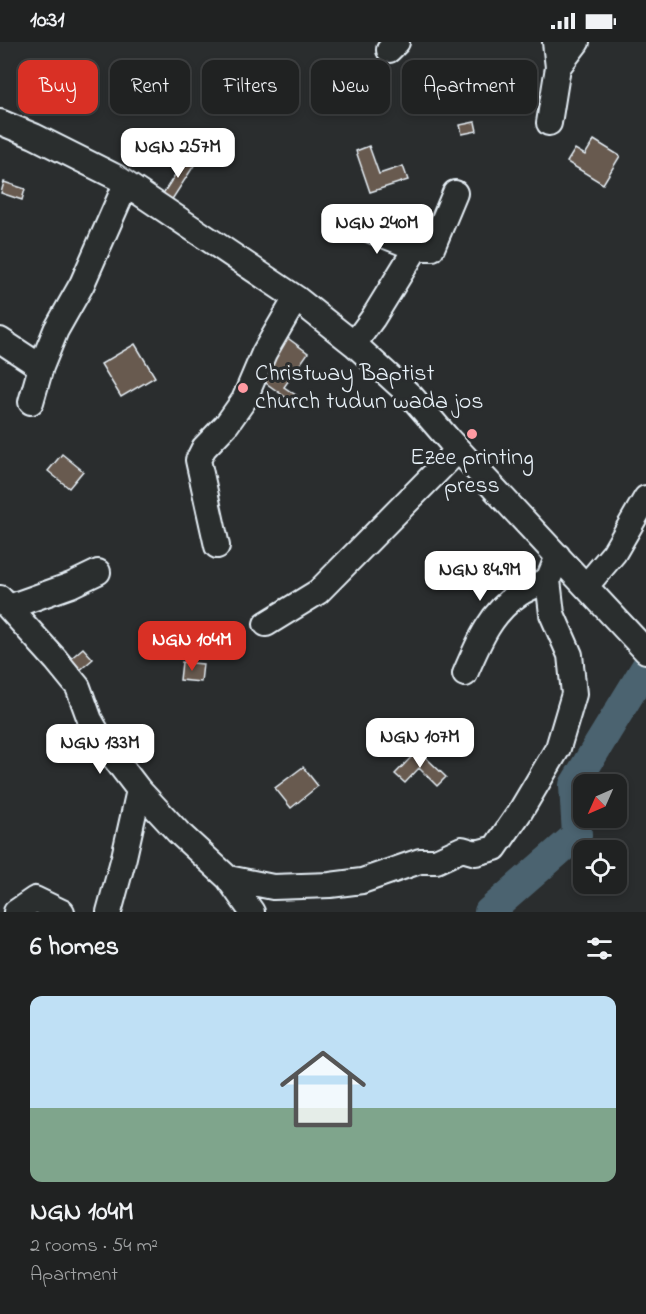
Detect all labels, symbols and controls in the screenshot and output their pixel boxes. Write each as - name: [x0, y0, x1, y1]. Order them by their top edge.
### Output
- text: 10:31: [30, 5, 64, 37]
- chip: Buy: [18, 60, 98, 114]
- chip: Rent: [110, 60, 190, 114]
- chip: Filters: [202, 60, 299, 114]
- chip: New: [311, 60, 390, 114]
- chip: Apartment: [402, 60, 537, 114]
- pin: NGN 257M: [116, 128, 240, 179]
- text: NGN 257M: [135, 133, 221, 162]
- pin: NGN 240M: [315, 204, 439, 255]
- text: NGN 240M: [335, 209, 419, 238]
- place label: Christway Baptist church tudun wada jos: [255, 357, 484, 420]
- marker: Christway Baptist church tudun wada jos: [236, 381, 250, 395]
- marker: Ezee printing press: [465, 427, 479, 441]
- place label: Ezee printing press: [410, 441, 534, 504]
- pin: NGN 84.9M: [411, 551, 549, 602]
- text: NGN 84.9M: [439, 556, 521, 585]
- pin: NGN 104M: [130, 621, 254, 672]
- text: NGN 104M: [152, 626, 232, 655]
- pin: NGN 107M: [358, 718, 482, 769]
- text: NGN 107M: [380, 723, 460, 752]
- pin: NGN 133M: [38, 724, 162, 775]
- text: NGN 133M: [60, 729, 140, 758]
- north arrow: [573, 774, 627, 828]
- map controls: [573, 774, 627, 894]
- button: locate: [573, 840, 627, 894]
- text: 6 homes: [30, 929, 119, 967]
- icon: filters: [583, 932, 616, 965]
- icon: home: [269, 1035, 377, 1143]
- text: NGN 104M: [30, 1194, 134, 1232]
- text: 2 rooms · 54 m²: [30, 1232, 158, 1261]
- text: Apartment: [30, 1261, 118, 1290]

